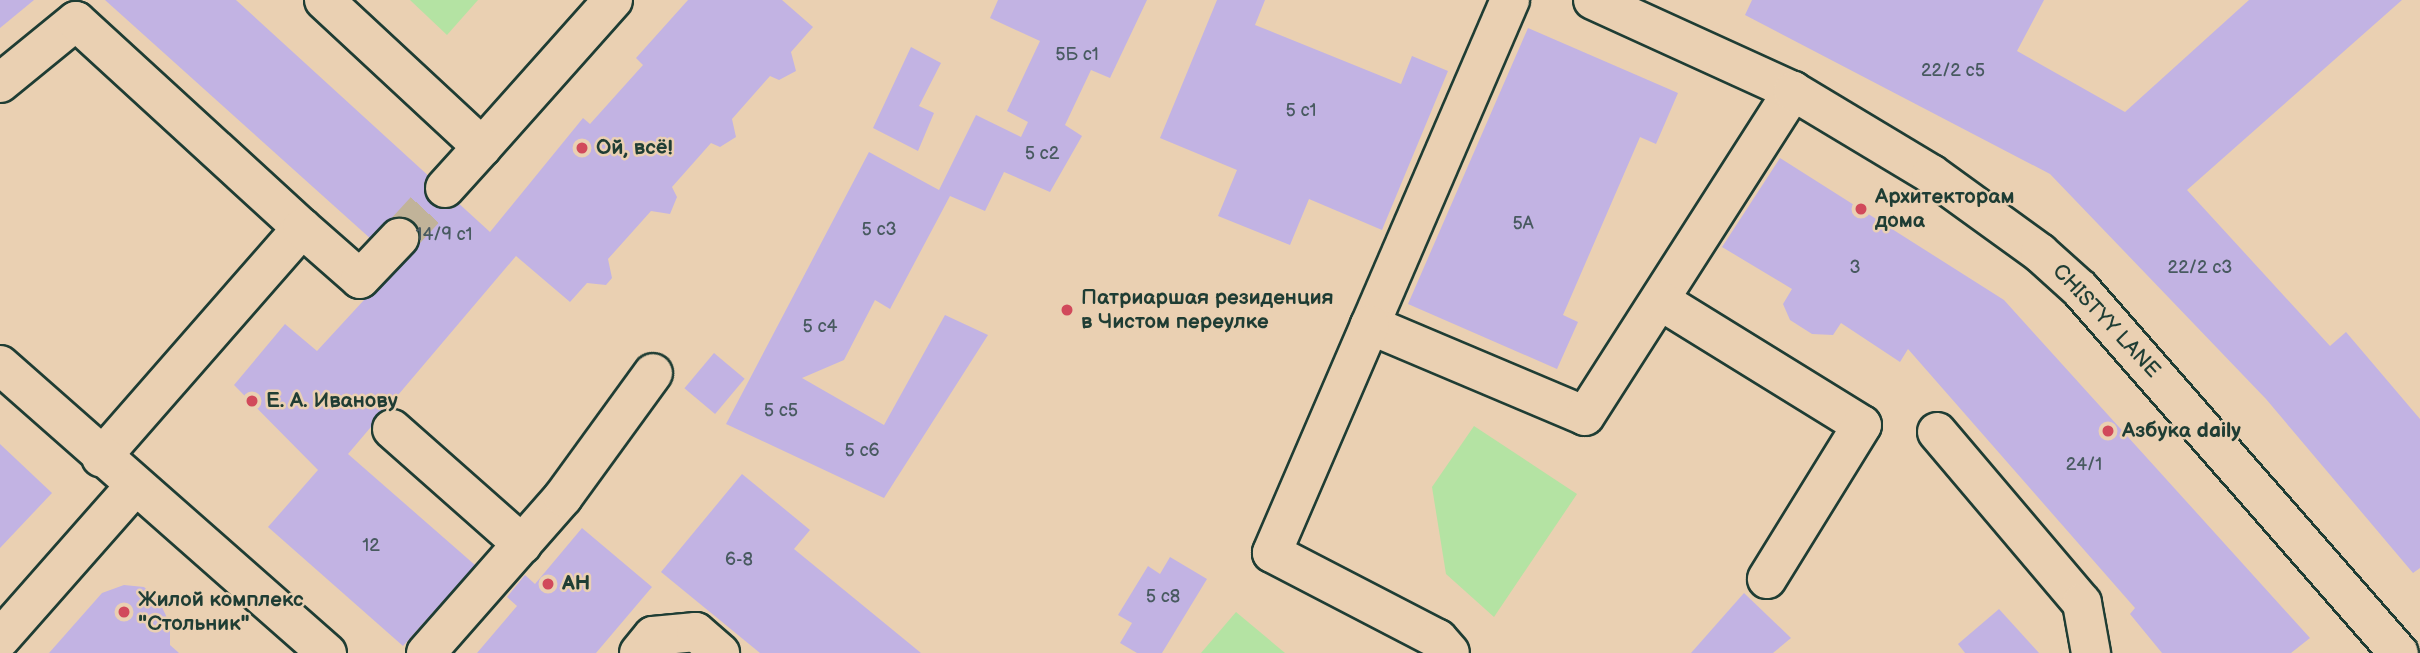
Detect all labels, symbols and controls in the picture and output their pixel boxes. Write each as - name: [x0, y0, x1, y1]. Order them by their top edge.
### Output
- house number: 5Б с1: [1055, 44, 1099, 66]
- house number: 22/2 с5: [1921, 60, 1985, 82]
- house number: 5 с1: [1286, 100, 1316, 122]
- place label: Ой, всё!: [596, 135, 673, 161]
- marker: Ой, всё!: [574, 140, 590, 156]
- house number: 5 с2: [1025, 143, 1059, 165]
- place label: Архитекторам дома: [1875, 184, 2014, 234]
- marker: Архитекторам дома: [1853, 201, 1869, 217]
- house number: 5А: [1512, 213, 1534, 235]
- house number: 5 с3: [861, 219, 897, 241]
- house number: 14/9 с1: [415, 224, 473, 246]
- house number: 3: [1849, 257, 1861, 279]
- house number: 22/2 с3: [2168, 257, 2232, 279]
- street label: CHISTYY LANE: [2047, 259, 2165, 383]
- place label: Патриаршая резиденция в Чистом переулке: [1081, 285, 1334, 335]
- marker: Патриаршая резиденция в Чистом переулке: [1059, 302, 1075, 318]
- house number: 5 с4: [803, 316, 837, 338]
- place label: Е. А. Иванову: [266, 388, 398, 414]
- marker: Е. А. Иванову: [244, 393, 260, 409]
- house number: 5 с5: [764, 400, 798, 422]
- place label: Азбука daily: [2122, 418, 2241, 444]
- marker: Азбука daily: [2100, 423, 2116, 439]
- house number: 5 с6: [844, 440, 880, 462]
- house number: 24/1: [2066, 454, 2102, 476]
- house number: 12: [362, 535, 380, 557]
- house number: 6-8: [725, 549, 753, 571]
- place label: AH: [562, 571, 590, 597]
- marker: AH: [540, 576, 556, 592]
- house number: 5 с8: [1146, 586, 1180, 608]
- place label: Жилой комплекс "Стольник": [138, 587, 304, 637]
- marker: Жилой комплекс "Стольник": [116, 604, 132, 620]

